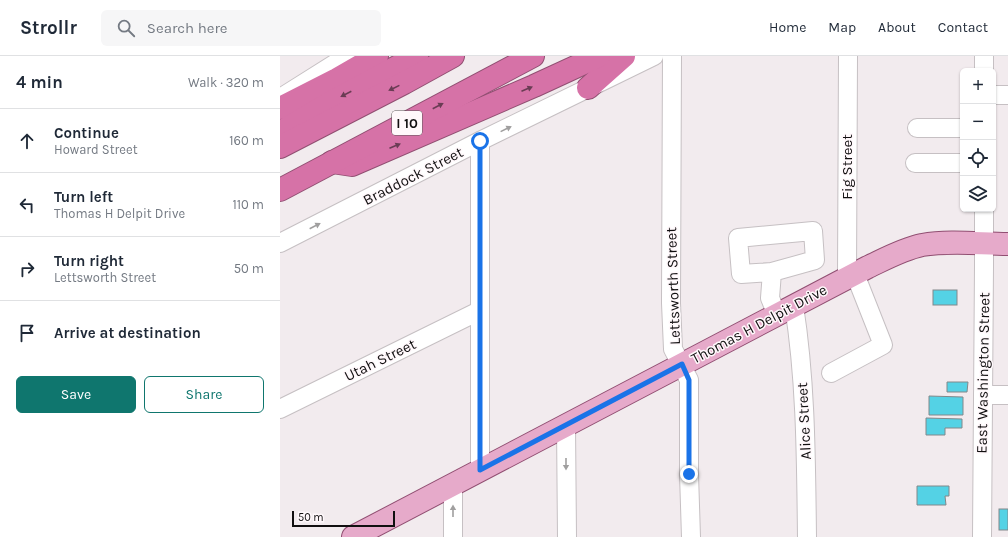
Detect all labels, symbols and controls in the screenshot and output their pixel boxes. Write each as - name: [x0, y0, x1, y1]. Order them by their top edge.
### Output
- search box: [101, 10, 381, 46]
- text: Strollr: [20, 17, 77, 39]
- icon: search: [115, 17, 137, 39]
- text: Search here: [147, 19, 228, 37]
- text: Home: [769, 19, 806, 36]
- text: Map: [828, 19, 856, 36]
- text: About: [878, 19, 916, 36]
- text: Contact: [938, 19, 988, 36]
- map controls: [960, 68, 996, 212]
- button: +: [960, 68, 996, 104]
- text: 4 min: [16, 72, 63, 92]
- text: Walk · 320 m: [188, 75, 264, 90]
- one-way arrow: [389, 85, 400, 91]
- one-way arrow: [521, 85, 533, 91]
- one-way arrow: [340, 91, 352, 98]
- one-way arrow: [432, 103, 444, 109]
- button: −: [960, 104, 996, 140]
- road number: I 10: [392, 111, 422, 135]
- text: Continue: [54, 124, 119, 142]
- one-way arrow: [500, 126, 511, 132]
- icon: ahead: [16, 130, 38, 152]
- route start: [471, 132, 489, 150]
- text: 160 m: [229, 133, 264, 148]
- street label: Fig Street: [838, 134, 856, 200]
- button: locate: [960, 140, 996, 176]
- text: Howard Street: [54, 142, 138, 157]
- street label: Braddock Street: [360, 143, 466, 209]
- one-way arrow: [389, 143, 400, 149]
- button: layers: [960, 176, 996, 212]
- text: Turn left: [54, 188, 113, 206]
- icon: left: [16, 194, 38, 216]
- text: 110 m: [232, 197, 264, 212]
- text: Thomas H Delpit Drive: [54, 206, 185, 221]
- one-way arrow: [309, 223, 321, 229]
- street label: Lettsworth Street: [662, 226, 684, 345]
- text: Turn right: [54, 252, 124, 270]
- icon: right: [16, 258, 38, 280]
- text: 50 m: [234, 261, 264, 276]
- text: Lettsworth Street: [54, 270, 156, 285]
- street label: Thomas H Delpit Drive: [688, 281, 830, 367]
- street label: East Washington Street: [973, 292, 993, 454]
- icon: arrive: [16, 322, 38, 344]
- text: Arrive at destination: [54, 324, 201, 342]
- street label: Utah Street: [341, 335, 419, 385]
- button: Save: [16, 376, 136, 413]
- button: Share: [144, 376, 264, 413]
- street label: Alice Street: [793, 381, 815, 460]
- one-way arrow: [563, 458, 569, 471]
- route end: [680, 465, 698, 483]
- one-way arrow: [450, 504, 456, 517]
- scale bar: [292, 509, 395, 528]
- text: 50 m: [298, 511, 324, 524]

